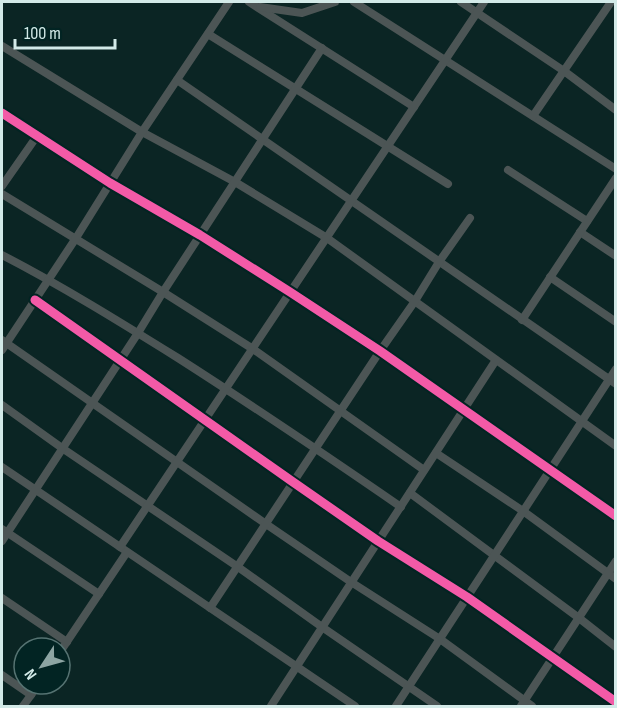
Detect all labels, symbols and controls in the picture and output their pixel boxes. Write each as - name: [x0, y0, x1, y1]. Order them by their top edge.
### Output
- scale bar: [15, 12, 116, 50]
- text: 100 m: [24, 23, 61, 44]
- north arrow: [12, 636, 72, 696]
- text: N: [21, 665, 41, 683]

